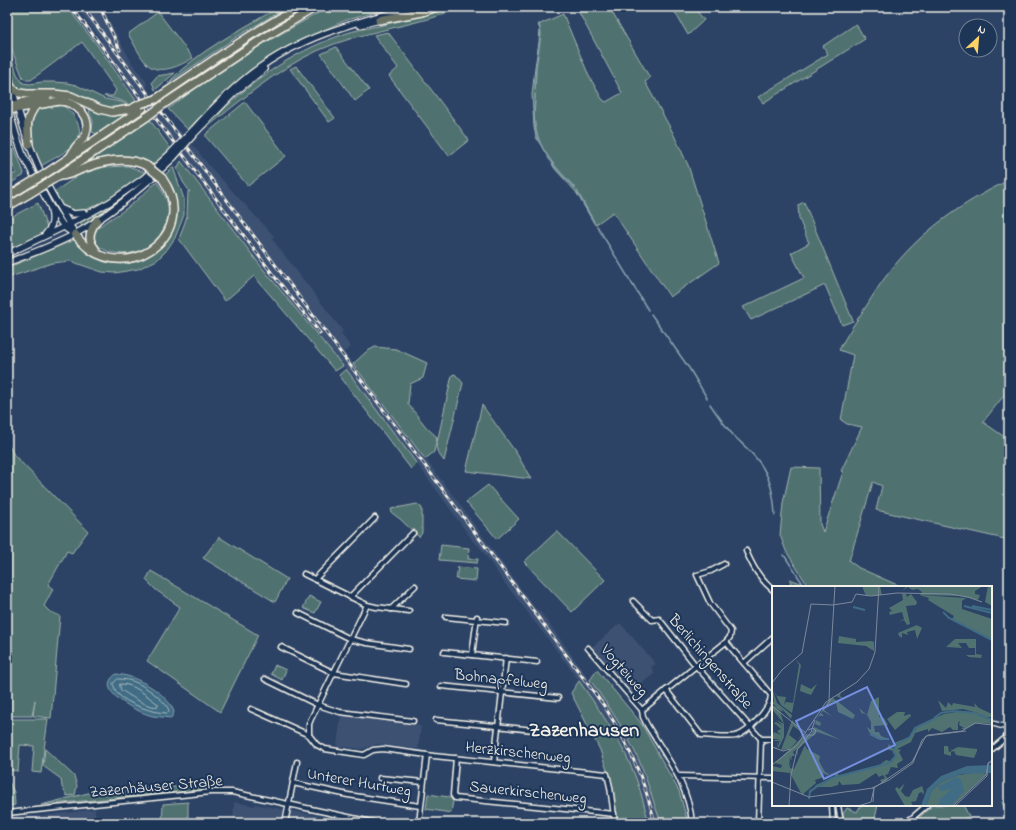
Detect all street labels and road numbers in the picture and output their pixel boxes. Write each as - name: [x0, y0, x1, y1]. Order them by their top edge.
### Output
- street label: Berlichingenstraße: [661, 609, 759, 715]
- street label: Vogteiweg: [594, 638, 654, 703]
- street label: Bohnapfelweg: [452, 663, 549, 697]
- street label: Herzkirschenweg: [464, 736, 572, 770]
- street label: Unterer Hurtweg: [305, 762, 413, 804]
- street label: Zazenhäuser Straße: [89, 769, 224, 805]
- street label: Sauerkirschenweg: [468, 775, 588, 811]

